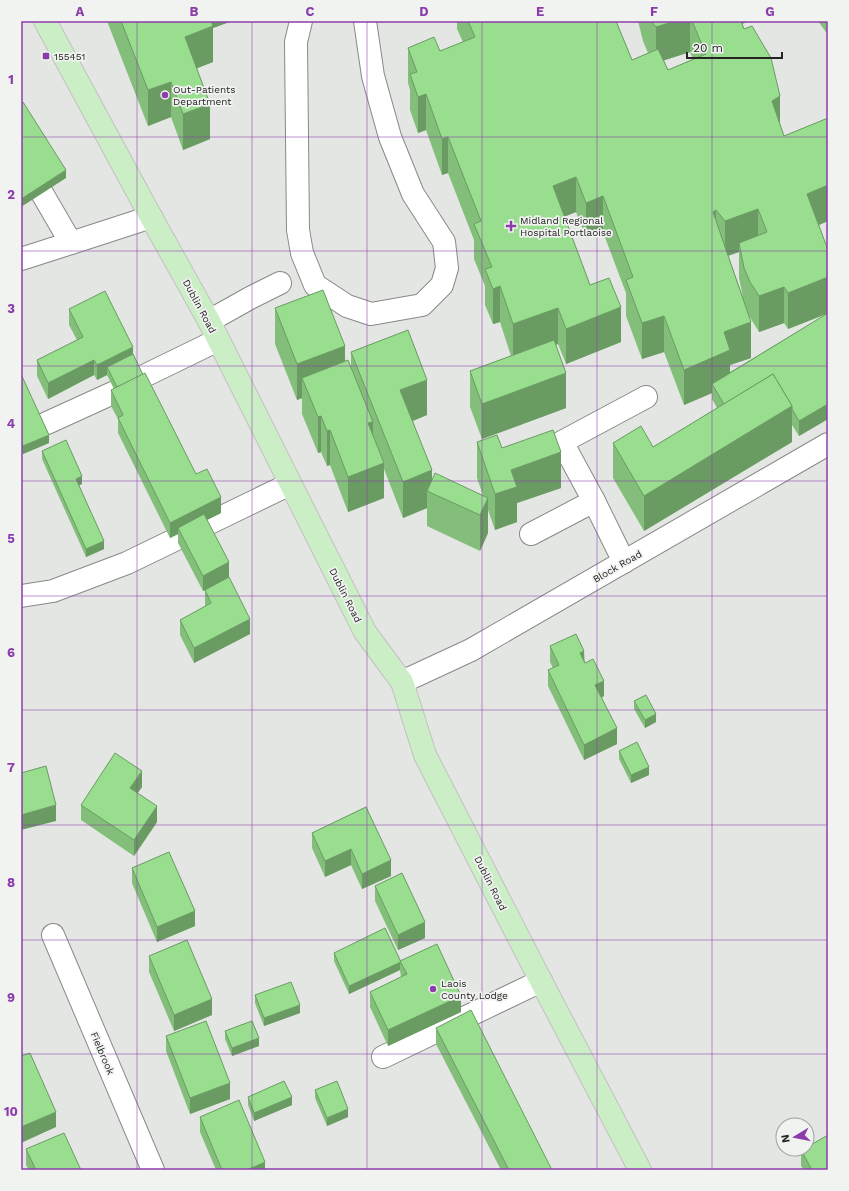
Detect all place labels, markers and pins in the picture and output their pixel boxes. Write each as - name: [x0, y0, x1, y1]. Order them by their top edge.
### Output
- marker: 155451: [41, 51, 51, 61]
- place label: 155451: [54, 51, 85, 62]
- place label: Out-Patients Department: [173, 84, 236, 107]
- marker: Out-Patients Department: [160, 90, 170, 100]
- place label: Midland Regional Hospital Portlaoise: [520, 215, 612, 238]
- marker: Midland Regional Hospital Portlaoise: [505, 220, 517, 232]
- place label: Laois County Lodge: [441, 978, 508, 1001]
- marker: Laois County Lodge: [428, 984, 438, 994]

